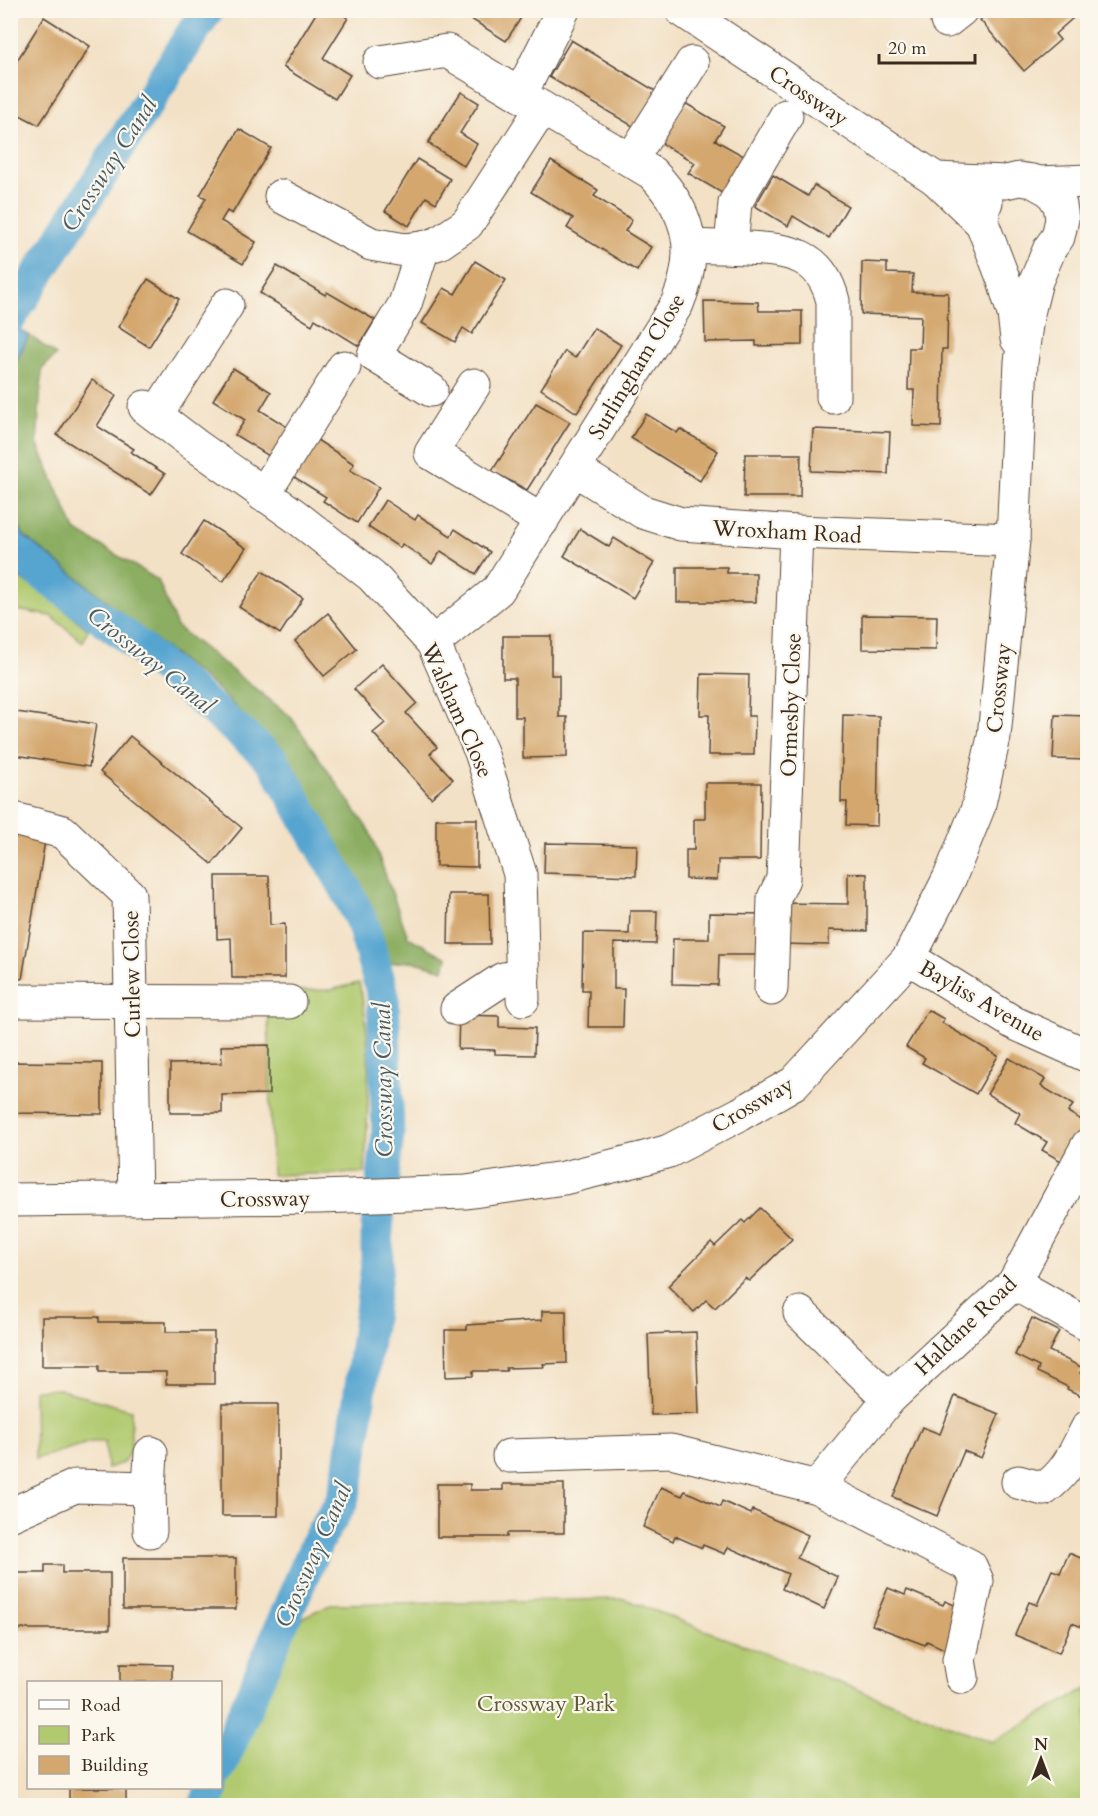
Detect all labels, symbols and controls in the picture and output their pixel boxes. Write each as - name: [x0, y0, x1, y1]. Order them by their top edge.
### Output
- scale bar: [879, 27, 975, 65]
- text: 20 m: [888, 36, 927, 61]
- street label: Crossway: [763, 58, 855, 134]
- water label: Crossway Canal: [53, 89, 166, 238]
- street label: Surlingham Close: [581, 288, 692, 445]
- street label: Wroxham Road: [710, 513, 863, 551]
- water label: Crossway Canal: [80, 599, 222, 723]
- street label: Ormesby Close: [773, 633, 809, 778]
- street label: Walsham Close: [414, 637, 500, 783]
- street label: Crossway: [979, 641, 1019, 735]
- street label: Curlew Close: [116, 910, 148, 1038]
- street label: Bayliss Avenue: [913, 953, 1050, 1049]
- water label: Crossway Canal: [366, 1001, 401, 1158]
- street label: Crossway: [706, 1069, 799, 1140]
- street label: Crossway: [220, 1183, 311, 1215]
- street label: Haldane Road: [908, 1269, 1024, 1382]
- water label: Crossway Canal: [267, 1476, 361, 1633]
- legend: [27, 1681, 222, 1789]
- park label: Crossway Park: [477, 1689, 615, 1719]
- text: Road: [81, 1693, 121, 1718]
- text: Park: [81, 1723, 116, 1748]
- north arrow: [1011, 1729, 1071, 1789]
- text: N: [1034, 1734, 1048, 1756]
- text: Building: [81, 1753, 149, 1778]

